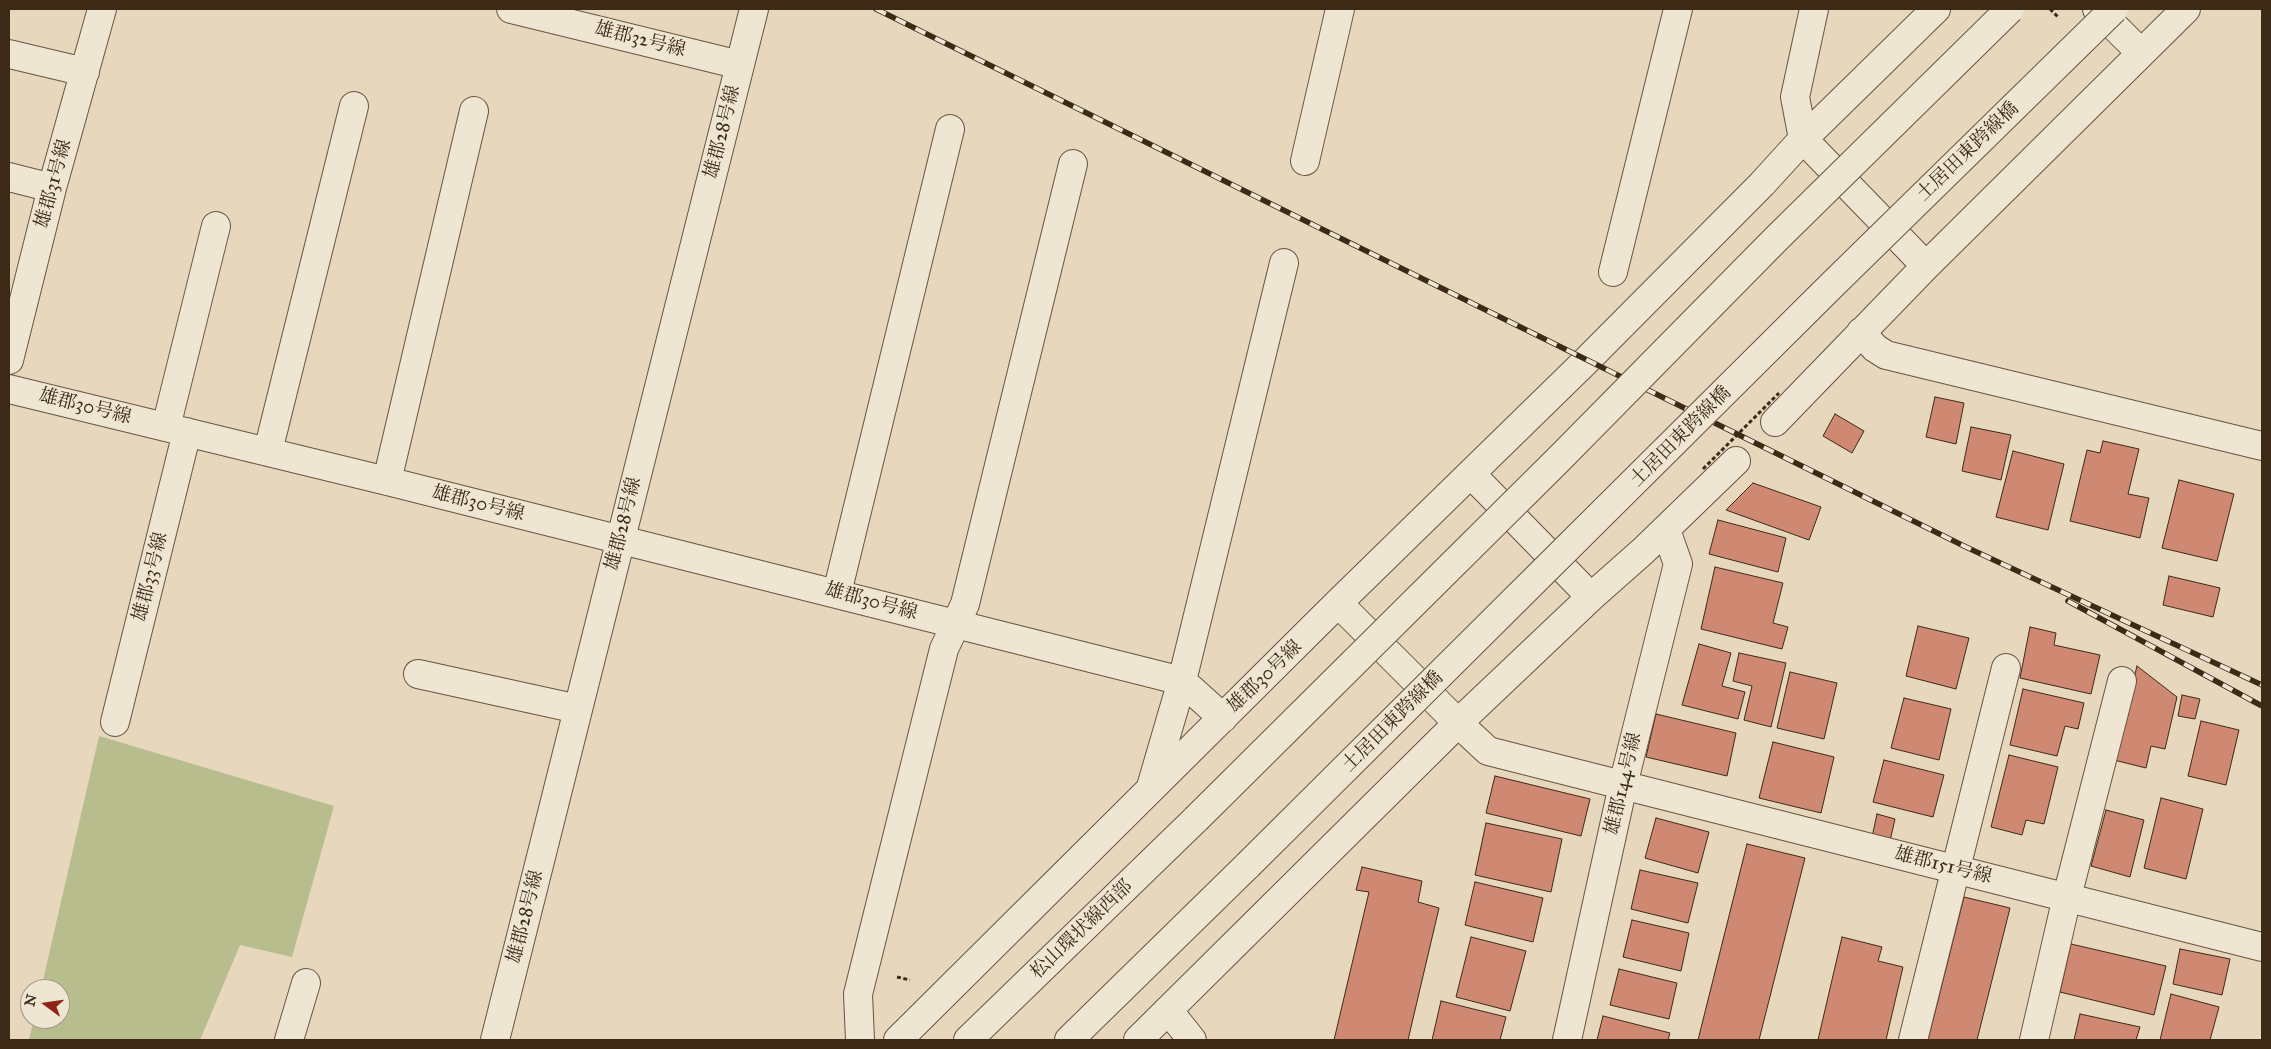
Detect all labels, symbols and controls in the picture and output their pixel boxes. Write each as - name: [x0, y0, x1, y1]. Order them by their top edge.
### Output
- street label: 雄郡32号線: [592, 18, 688, 62]
- street label: 雄郡28号線: [700, 83, 746, 181]
- street label: 土居田東跨線橋: [1912, 98, 2024, 206]
- street label: 雄郡31号線: [31, 137, 77, 231]
- street label: 土居田東跨線橋: [1626, 382, 1736, 492]
- street label: 雄郡30号線: [36, 384, 134, 430]
- street label: 雄郡28号線: [601, 475, 647, 573]
- street label: 雄郡30号線: [429, 481, 527, 527]
- street label: 雄郡33号線: [129, 530, 173, 624]
- street label: 雄郡30号線: [822, 579, 920, 625]
- street label: 雄郡30号線: [1223, 636, 1307, 718]
- street label: 土居田東跨線橋: [1338, 667, 1448, 777]
- street label: 雄郡144号線: [1601, 730, 1647, 838]
- street label: 雄郡151号線: [1892, 843, 1994, 889]
- street label: 雄郡28号線: [503, 868, 549, 966]
- street label: 松山環状線西部: [1026, 876, 1138, 984]
- north arrow: [20, 979, 70, 1029]
- text: N: [21, 993, 41, 1008]

